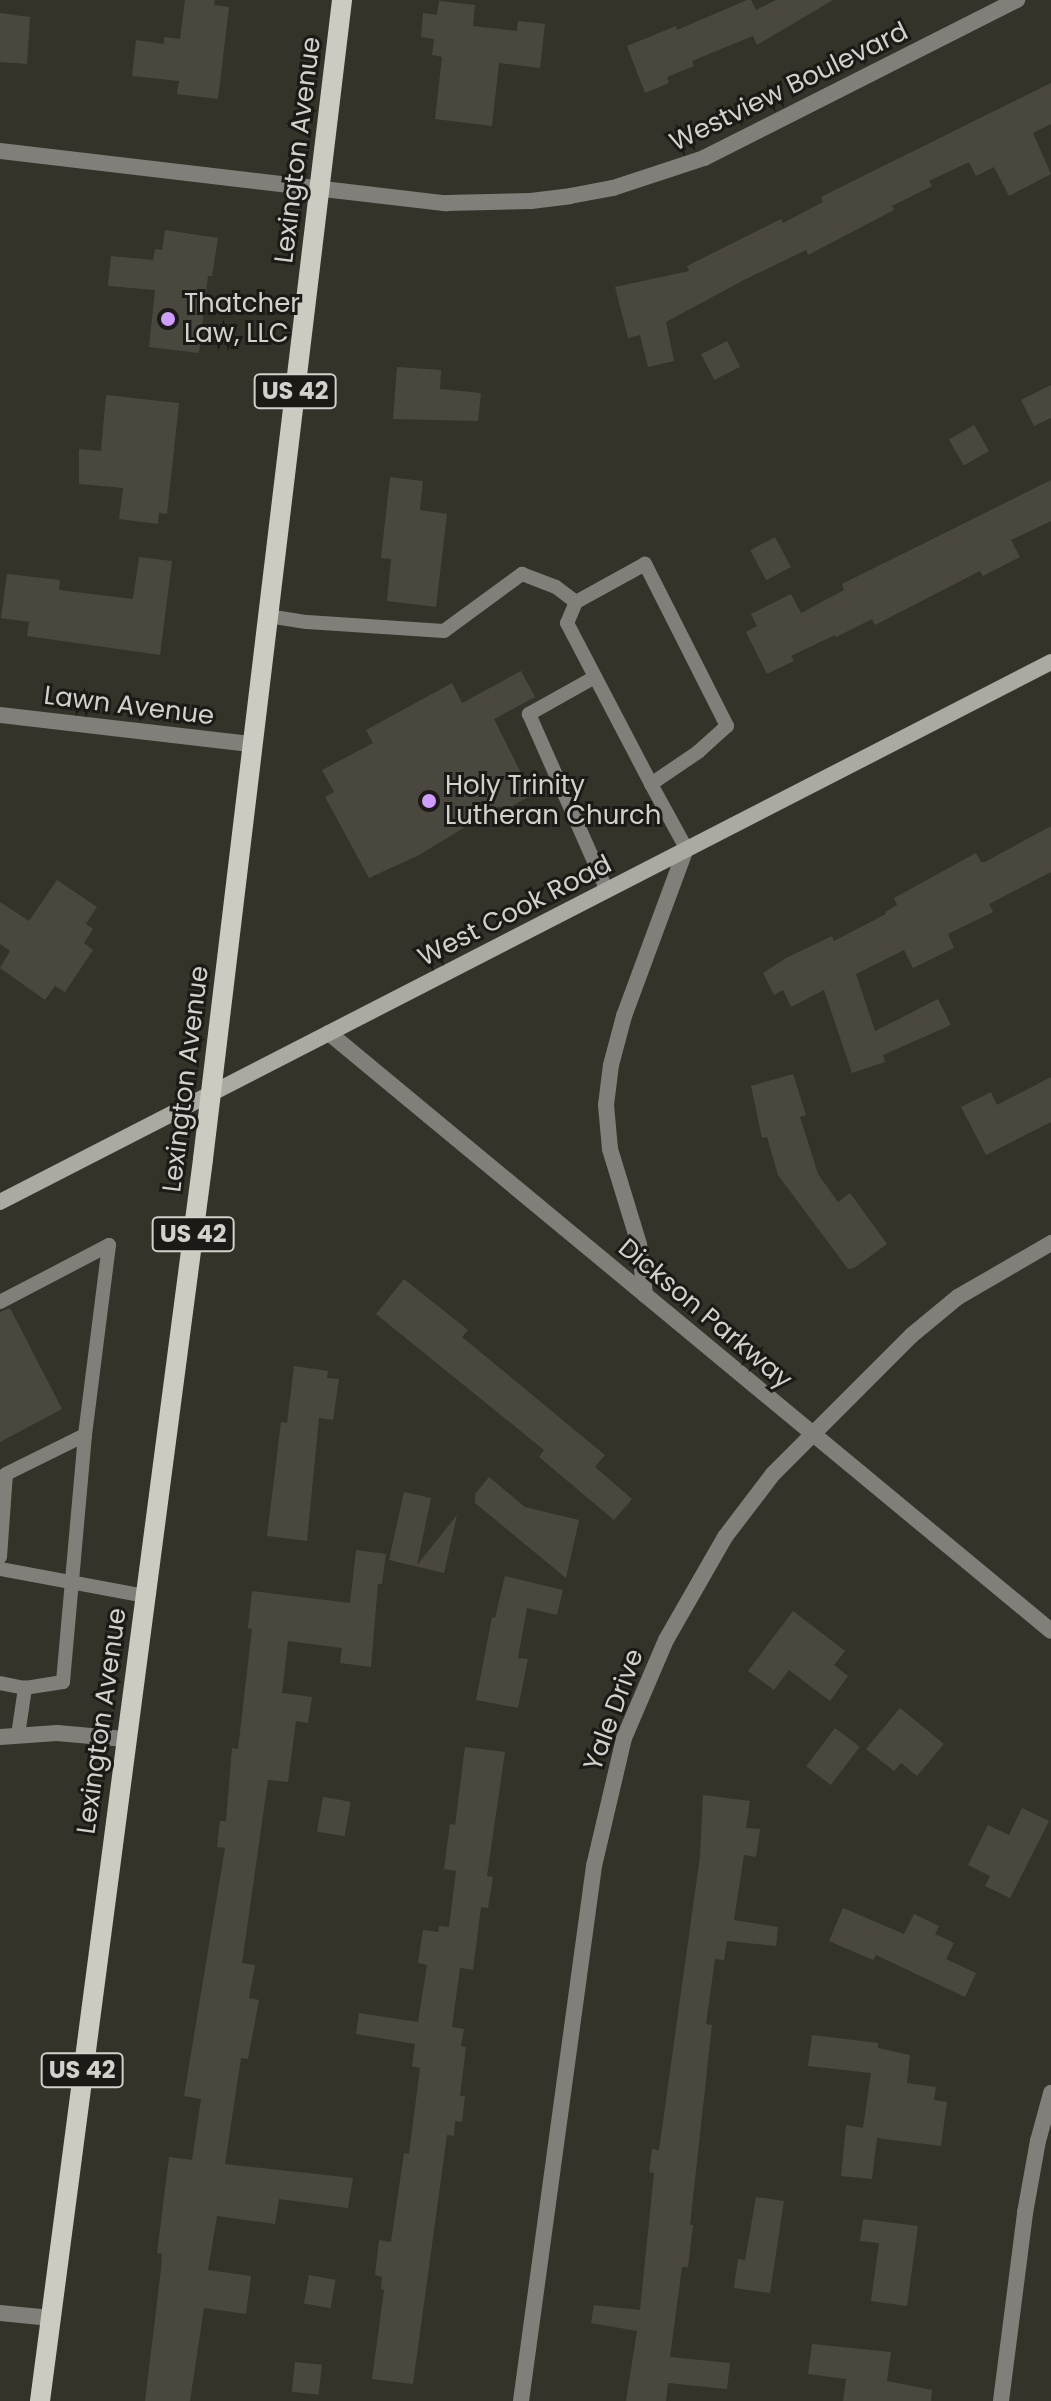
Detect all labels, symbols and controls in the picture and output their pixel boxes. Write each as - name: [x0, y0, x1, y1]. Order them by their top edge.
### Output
- street label: Westview Boulevard: [665, 16, 913, 158]
- street label: Lexington Avenue: [269, 35, 327, 265]
- place label: Thatcher Law, LLC: [184, 288, 300, 350]
- marker: Thatcher Law, LLC: [159, 310, 177, 328]
- road number: US 42: [253, 371, 337, 411]
- street label: Lawn Avenue: [42, 680, 216, 732]
- place label: Holy Trinity Lutheran Church: [445, 770, 661, 832]
- marker: Holy Trinity Lutheran Church: [420, 792, 438, 810]
- street label: West Cook Road: [413, 849, 617, 973]
- street label: Lexington Avenue: [157, 964, 215, 1194]
- road number: US 42: [151, 1214, 235, 1254]
- street label: Dickson Parkway: [612, 1232, 798, 1396]
- street label: Lexington Avenue: [71, 1606, 133, 1836]
- street label: Yale Drive: [578, 1645, 650, 1775]
- road number: US 42: [40, 2050, 124, 2090]

